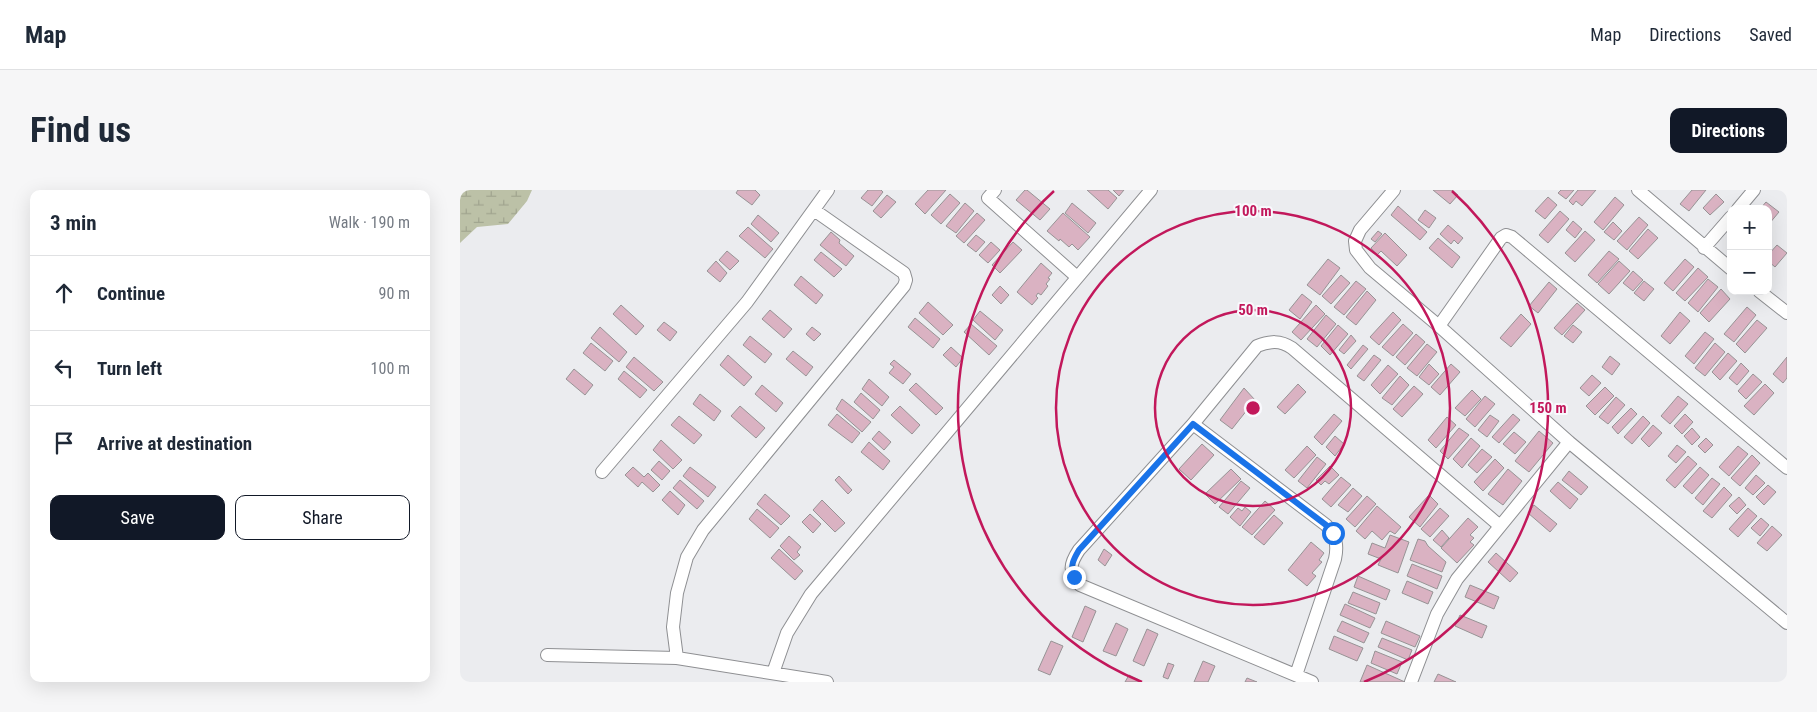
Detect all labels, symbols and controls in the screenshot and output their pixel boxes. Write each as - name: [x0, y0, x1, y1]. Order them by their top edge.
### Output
- text: Map: [25, 21, 66, 49]
- text: Map: [1590, 24, 1621, 45]
- text: Directions: [1649, 24, 1721, 45]
- text: Saved: [1749, 24, 1792, 45]
- button: Directions: [1670, 108, 1787, 153]
- text: Find us: [30, 110, 131, 151]
- text: 100 m: [1234, 202, 1272, 220]
- map controls: [1727, 205, 1772, 295]
- button: +: [1727, 205, 1772, 250]
- text: 3 min: [50, 211, 97, 235]
- text: Walk · 190 m: [329, 213, 410, 232]
- button: −: [1727, 250, 1772, 295]
- icon: ahead: [50, 279, 78, 307]
- text: Continue: [97, 282, 165, 305]
- text: 90 m: [378, 284, 410, 303]
- text: 50 m: [1238, 301, 1268, 319]
- icon: left: [50, 354, 78, 382]
- text: Turn left: [97, 357, 162, 380]
- text: 100 m: [371, 359, 410, 378]
- centre of rings: [1244, 399, 1262, 417]
- text: 150 m: [1529, 399, 1567, 417]
- icon: arrive: [50, 429, 78, 457]
- text: Arrive at destination: [97, 432, 252, 455]
- button: Save: [50, 495, 225, 540]
- button: Share: [235, 495, 410, 540]
- route start: [1322, 522, 1345, 545]
- route end: [1063, 566, 1086, 589]

